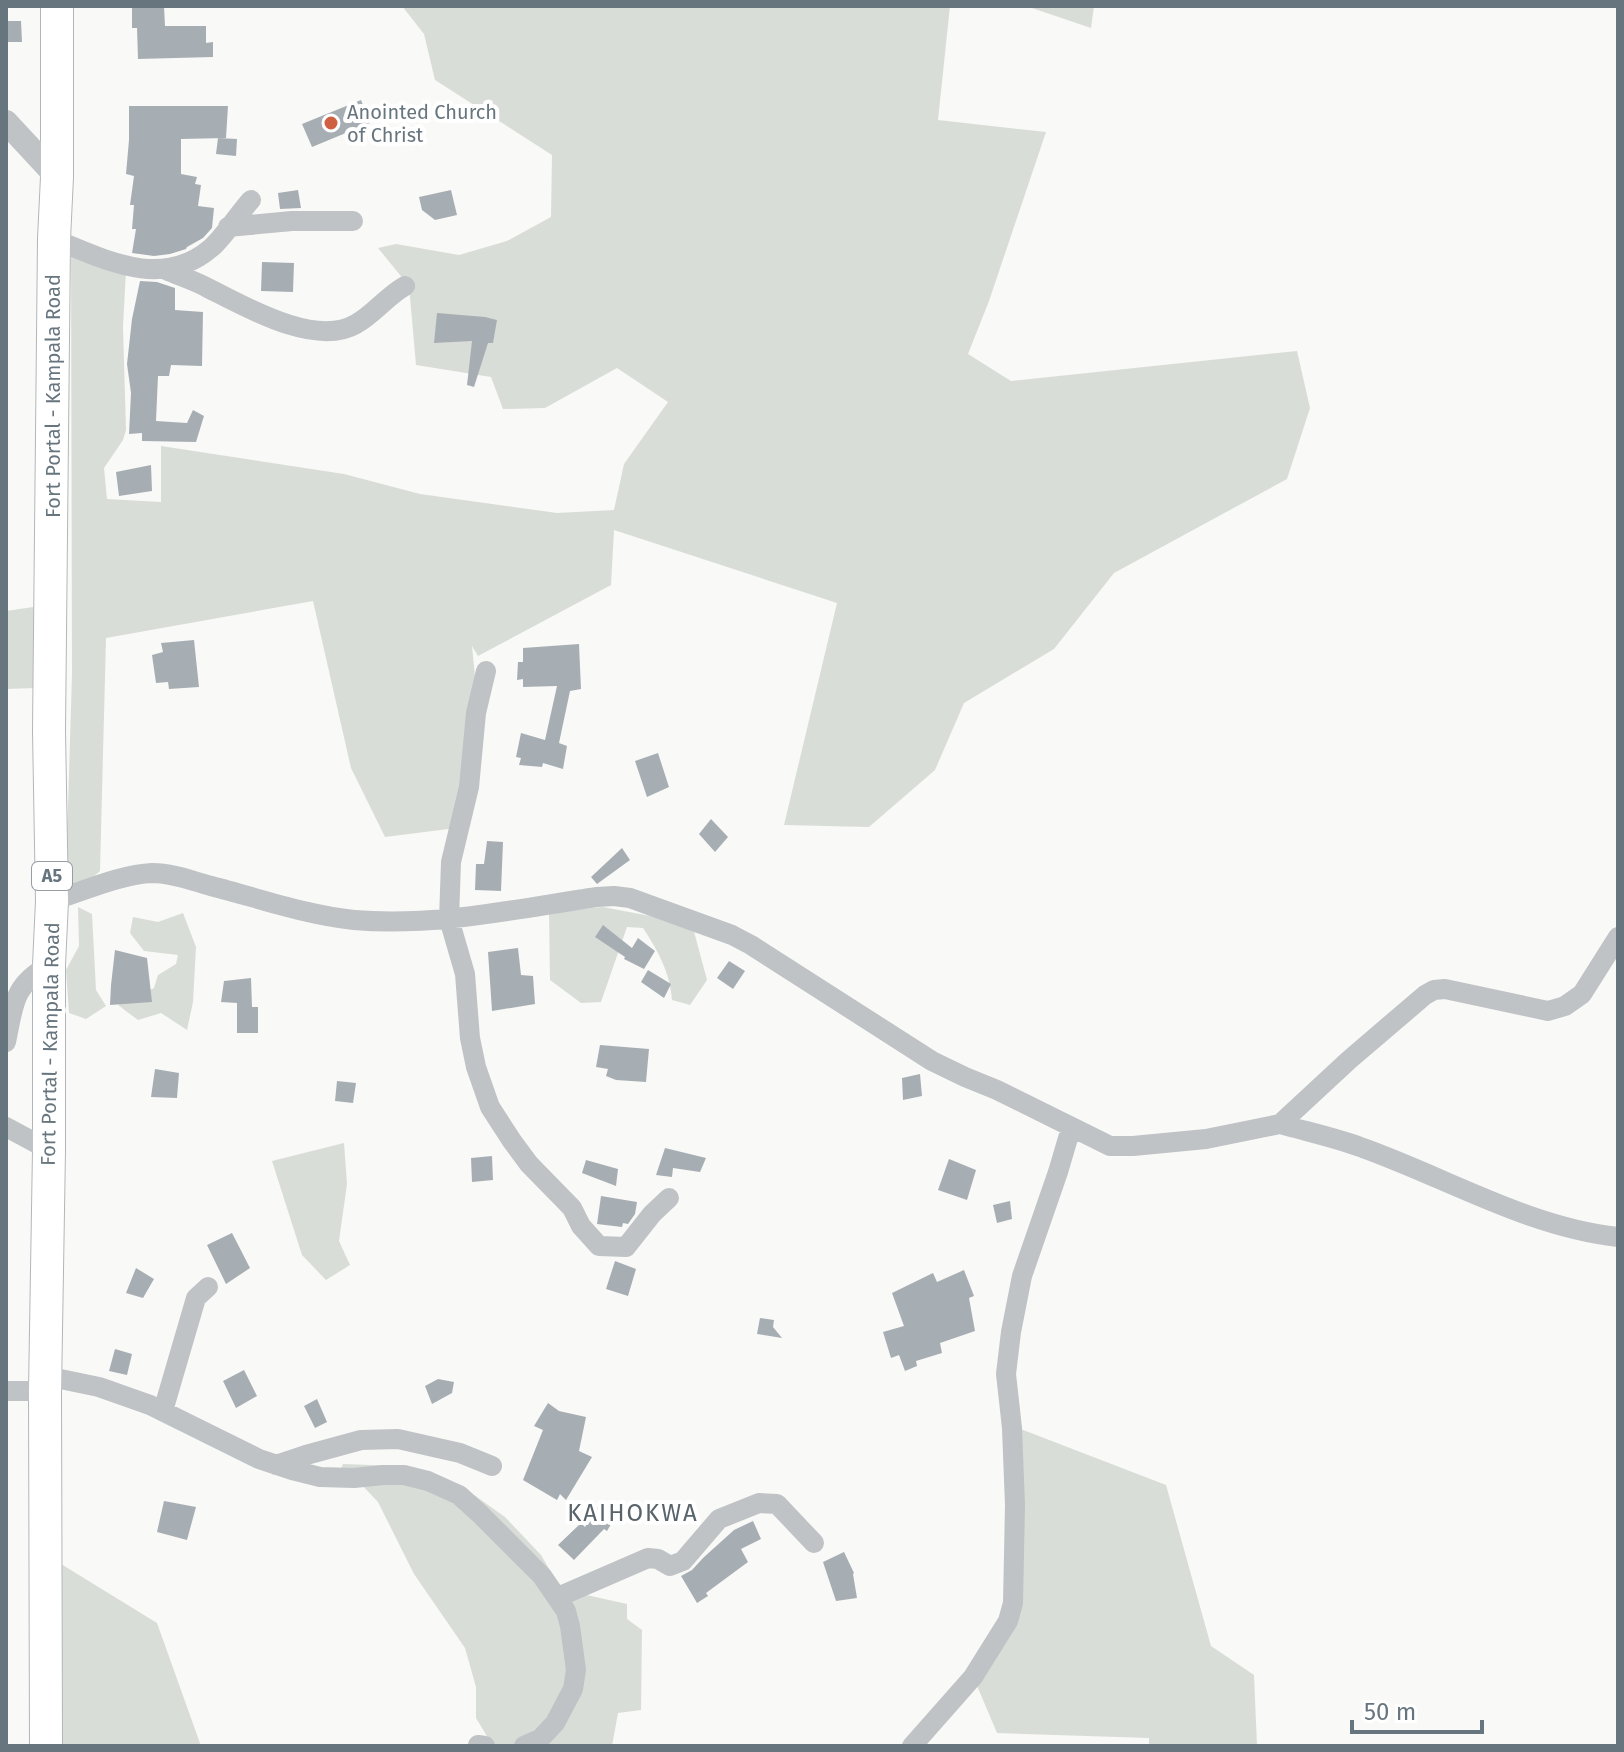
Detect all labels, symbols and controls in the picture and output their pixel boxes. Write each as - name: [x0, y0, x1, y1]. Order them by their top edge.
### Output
- place label: Anointed Church of Christ: [347, 100, 497, 147]
- marker: Anointed Church of Christ: [322, 114, 340, 132]
- street label: Fort Portal - Kampala Road: [41, 274, 65, 518]
- road number: A5: [32, 862, 72, 890]
- street label: Fort Portal - Kampala Road: [36, 922, 64, 1166]
- district label: KAIHOKWA: [567, 1499, 699, 1527]
- scale bar: [1352, 1684, 1482, 1734]
- text: 50 m: [1364, 1698, 1416, 1726]

